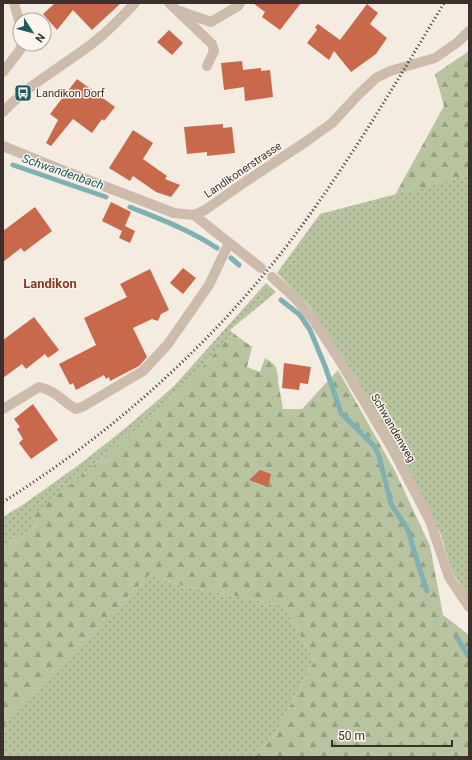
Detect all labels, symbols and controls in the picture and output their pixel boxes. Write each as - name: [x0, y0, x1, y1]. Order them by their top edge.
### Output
- north arrow: [12, 12, 52, 52]
- text: N: [32, 31, 47, 45]
- bus stop icon: Landikon Dorf: [13, 83, 33, 103]
- place label: Landikon Dorf: [36, 87, 105, 100]
- street label: Landikonerstrasse: [202, 139, 284, 201]
- water label: Schwandenbach: [20, 151, 106, 193]
- district label: Landikon: [23, 276, 77, 291]
- street label: Schwandenweg: [368, 391, 418, 465]
- scale bar: [332, 722, 452, 748]
- text: 50 m: [338, 729, 365, 743]

